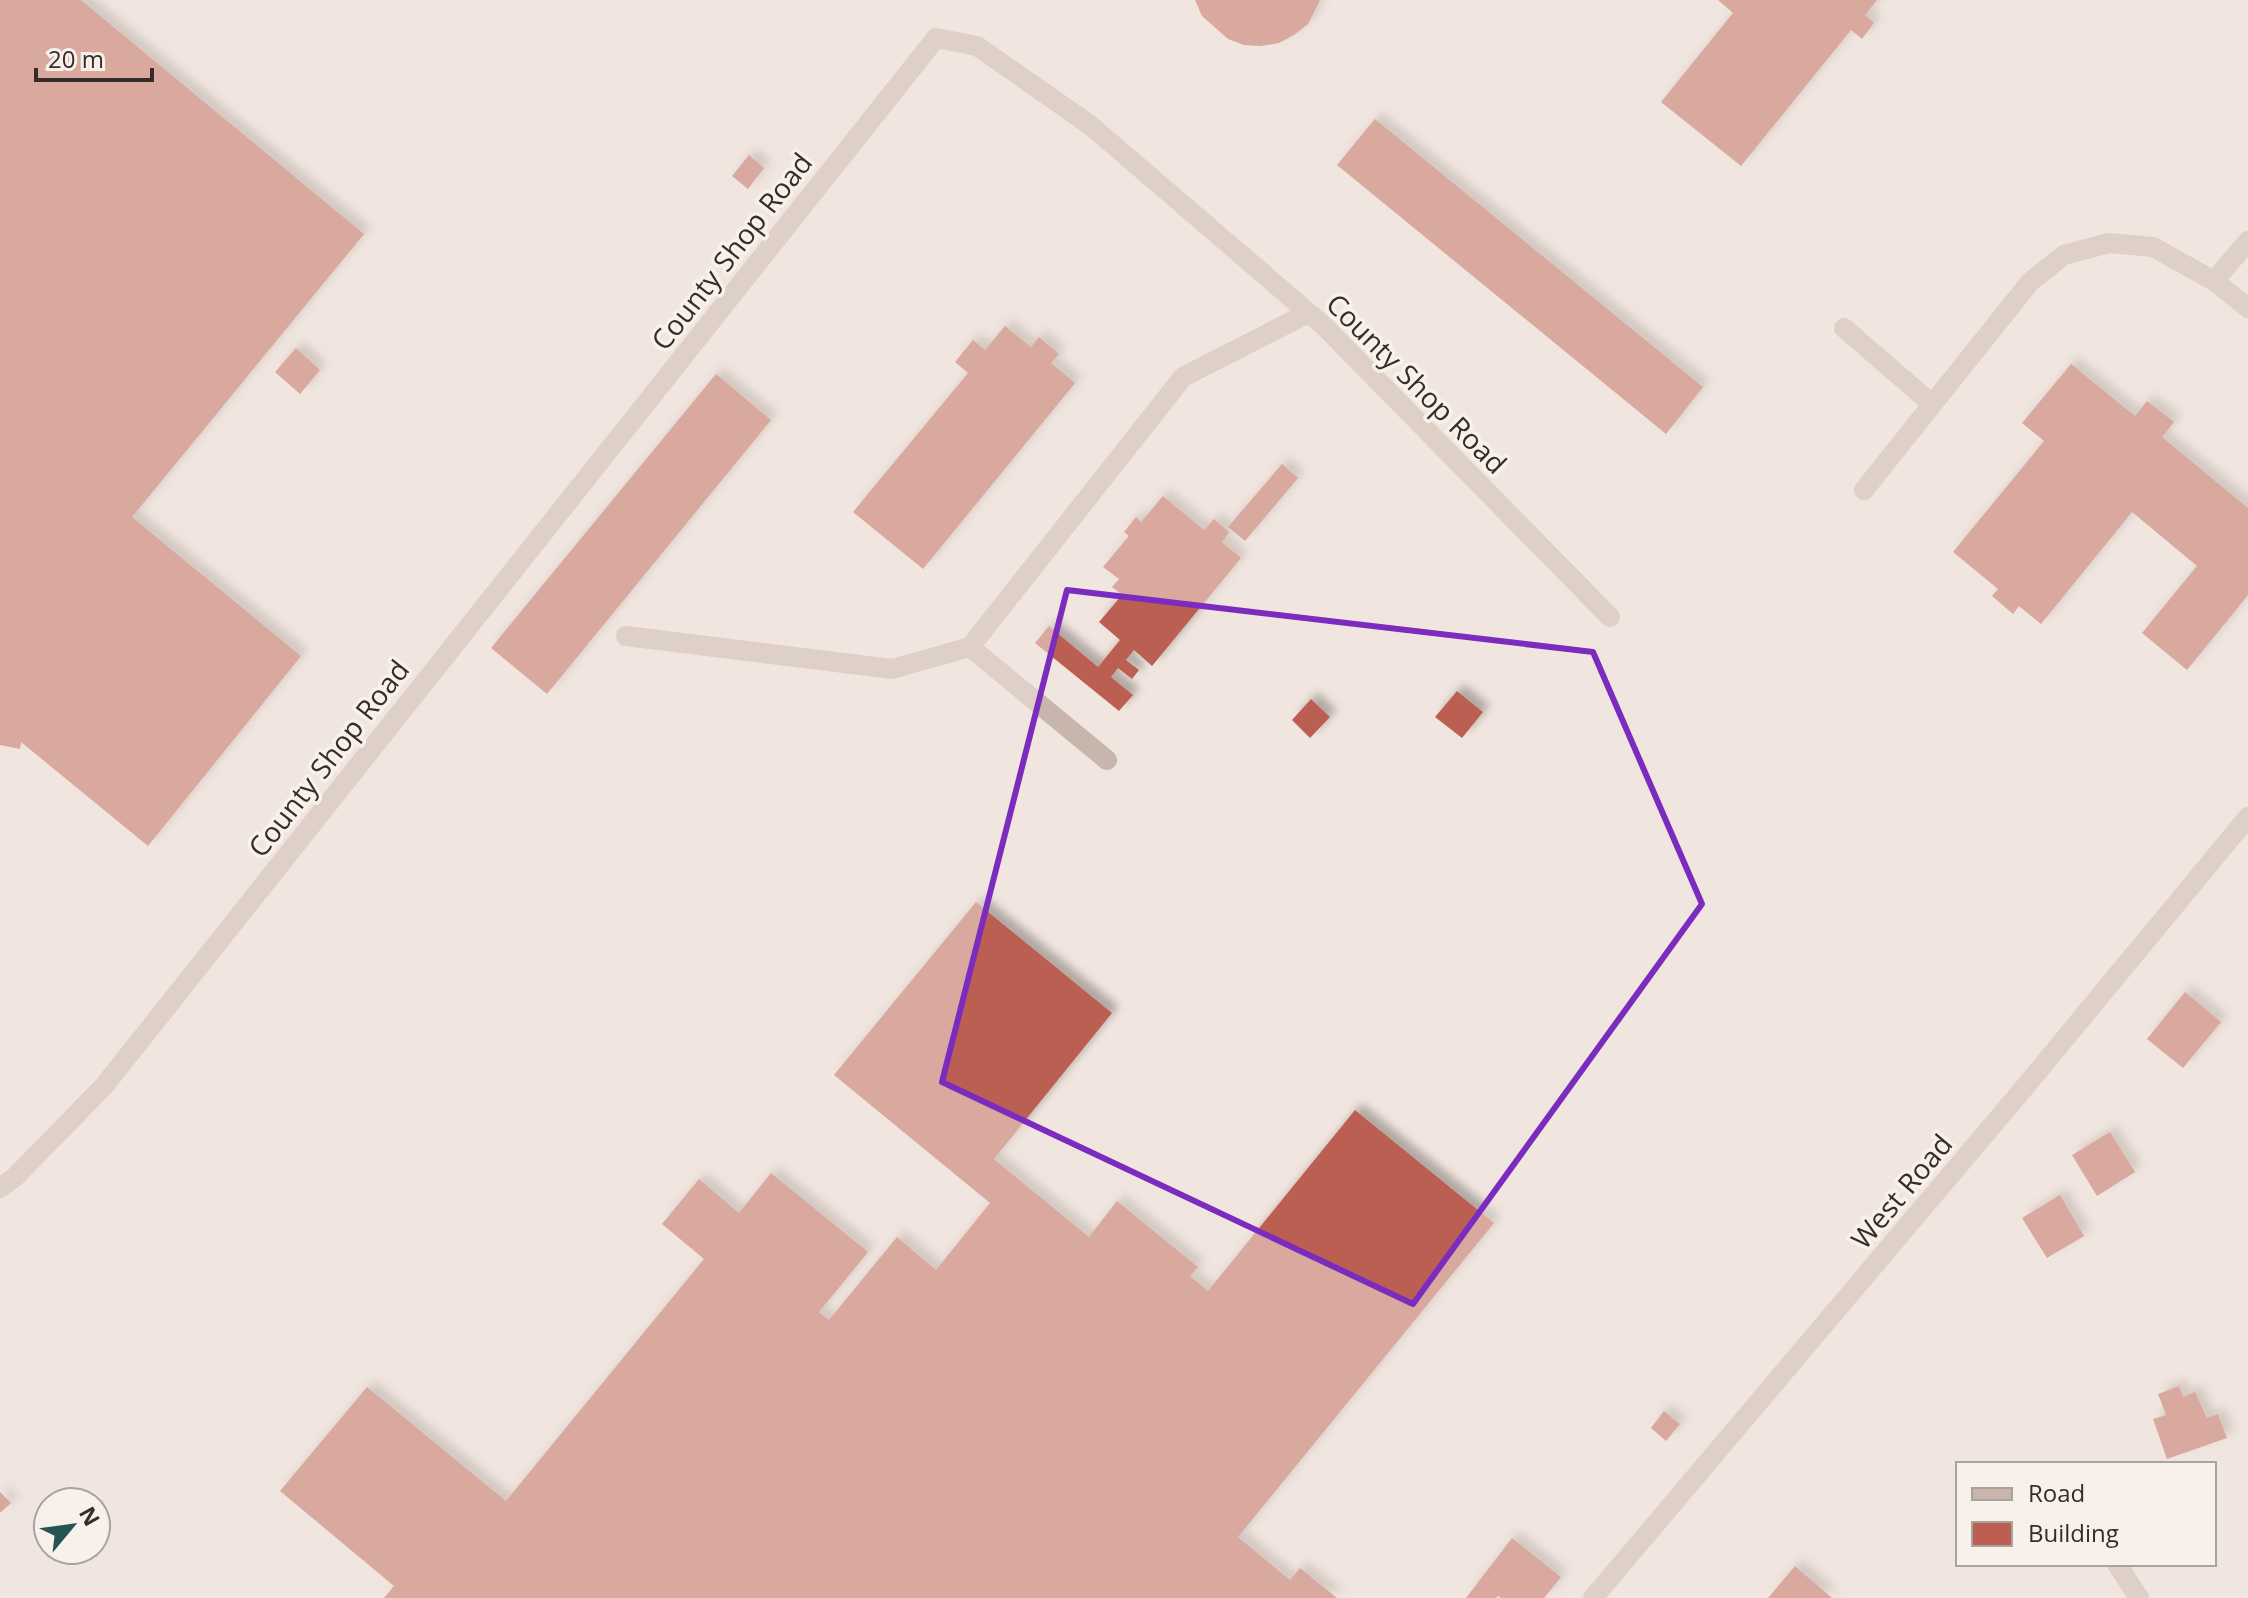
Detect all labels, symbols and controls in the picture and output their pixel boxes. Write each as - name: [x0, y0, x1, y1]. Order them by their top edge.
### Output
- scale bar: [36, 32, 152, 82]
- text: 20 m: [48, 42, 104, 75]
- street label: County Shop Road: [642, 144, 820, 358]
- street label: County Shop Road: [1318, 284, 1516, 482]
- street label: County Shop Road: [239, 651, 417, 865]
- street label: West Road: [1842, 1126, 1960, 1256]
- legend: [1956, 1462, 2216, 1566]
- text: Road: [2028, 1476, 2085, 1509]
- north arrow: [32, 1486, 112, 1566]
- text: N: [73, 1501, 108, 1531]
- text: Building: [2028, 1516, 2119, 1549]

